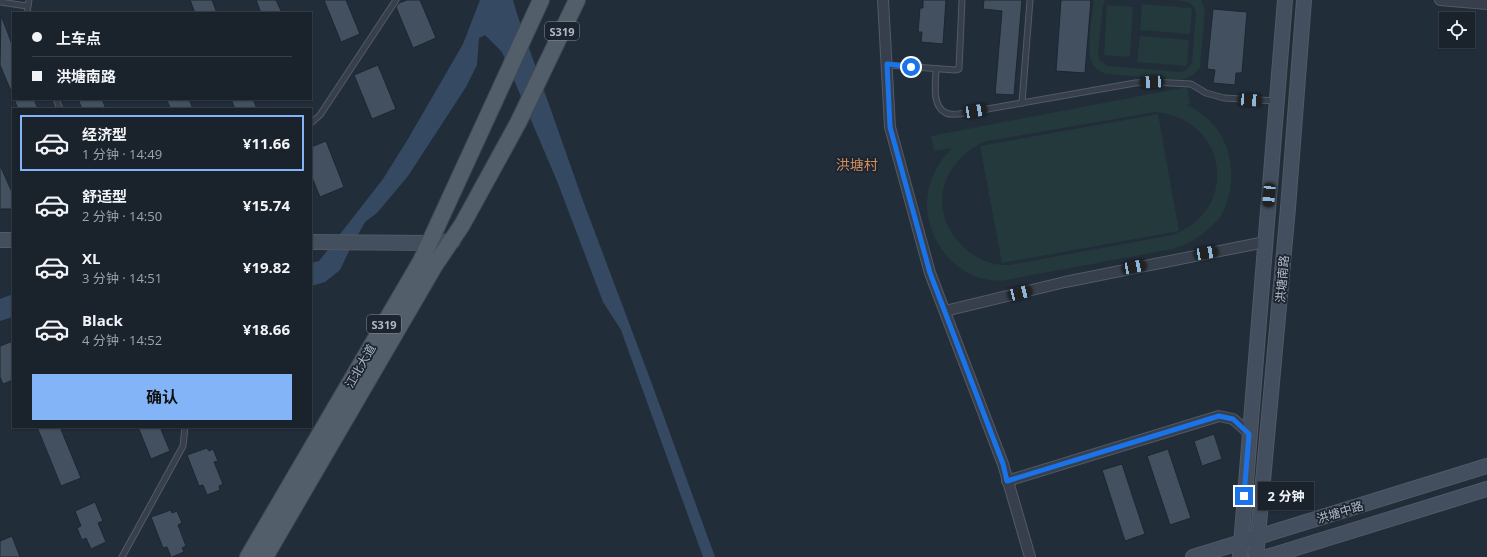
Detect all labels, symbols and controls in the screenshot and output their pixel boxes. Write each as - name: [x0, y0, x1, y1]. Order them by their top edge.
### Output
- map controls: [1439, 12, 1475, 48]
- button: locate: [1439, 12, 1475, 48]
- road number: S319: [545, 22, 579, 40]
- text: 上车点: [56, 28, 101, 48]
- route start: [902, 58, 920, 76]
- text: 洪塘南路: [56, 66, 116, 86]
- car: [1140, 75, 1164, 89]
- car: [1238, 93, 1262, 107]
- car: [962, 103, 988, 119]
- text: 经济型: [82, 124, 127, 144]
- icon: car: [34, 125, 70, 161]
- text: ¥11.66: [243, 133, 290, 153]
- text: 1 分钟 · 14:49: [82, 145, 162, 163]
- district label: 洪塘村: [836, 155, 878, 174]
- car: [1262, 183, 1276, 207]
- text: 舒适型: [82, 186, 127, 206]
- icon: car: [34, 187, 70, 223]
- text: ¥15.74: [243, 195, 290, 215]
- text: 2 分钟 · 14:50: [82, 207, 162, 225]
- car: [1193, 245, 1219, 261]
- text: XL: [82, 248, 100, 268]
- icon: car: [34, 249, 70, 285]
- street label: 洪塘南路: [1271, 254, 1293, 304]
- text: ¥19.82: [243, 257, 290, 277]
- car: [1121, 259, 1147, 275]
- text: 3 分钟 · 14:51: [82, 269, 162, 287]
- car: [1007, 284, 1033, 302]
- text: Black: [82, 310, 123, 330]
- icon: car: [34, 311, 70, 347]
- road number: S319: [367, 315, 401, 333]
- text: ¥18.66: [243, 319, 290, 339]
- text: 4 分钟 · 14:52: [82, 331, 162, 349]
- street label: 江北大道: [341, 341, 379, 391]
- button: 确认: [32, 374, 292, 420]
- callout: 2 分钟: [1258, 482, 1314, 510]
- route end: [1235, 487, 1253, 505]
- text: 2 分钟: [1268, 487, 1304, 505]
- street label: 洪塘中路: [1315, 497, 1365, 527]

